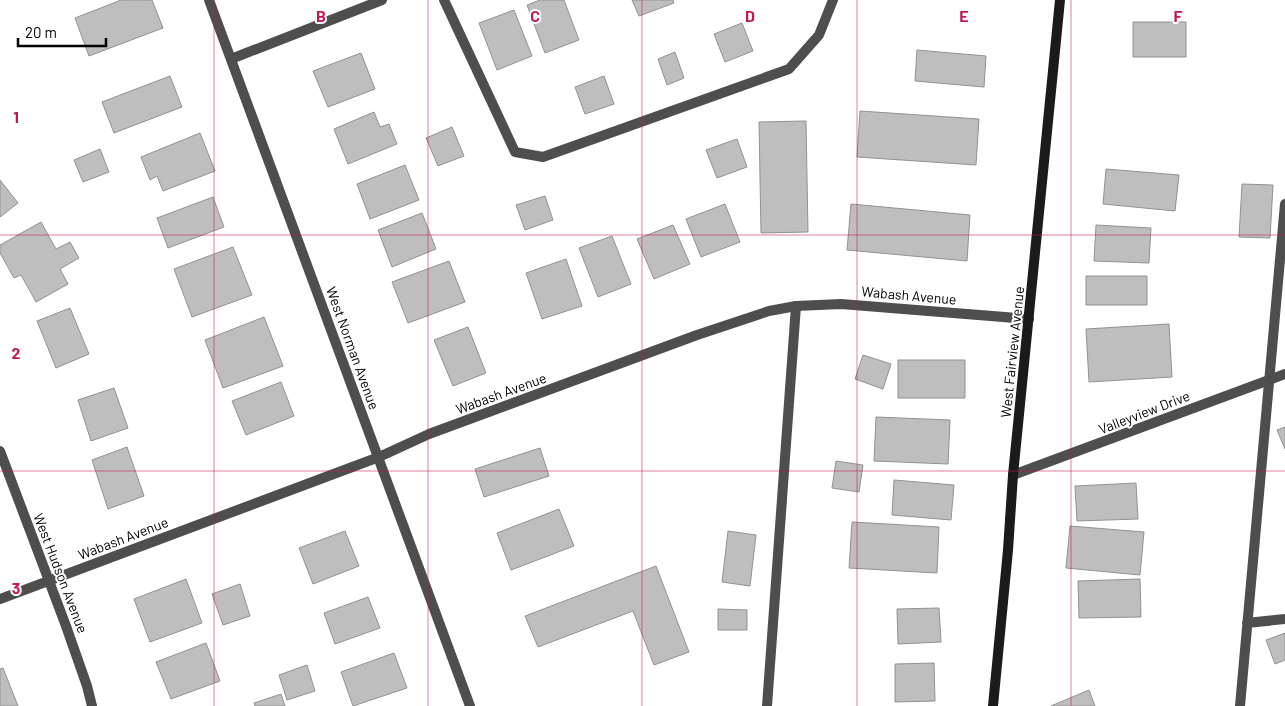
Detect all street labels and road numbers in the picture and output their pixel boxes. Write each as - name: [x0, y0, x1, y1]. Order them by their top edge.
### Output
- street label: Wabash Avenue: [861, 282, 957, 308]
- street label: West Norman Avenue: [323, 284, 383, 412]
- street label: West Fairview Avenue: [997, 285, 1027, 419]
- street label: Wabash Avenue: [453, 369, 549, 417]
- street label: Valleyview Drive: [1096, 387, 1192, 437]
- street label: West Hudson Avenue: [30, 511, 92, 635]
- street label: Wabash Avenue: [76, 513, 170, 563]

